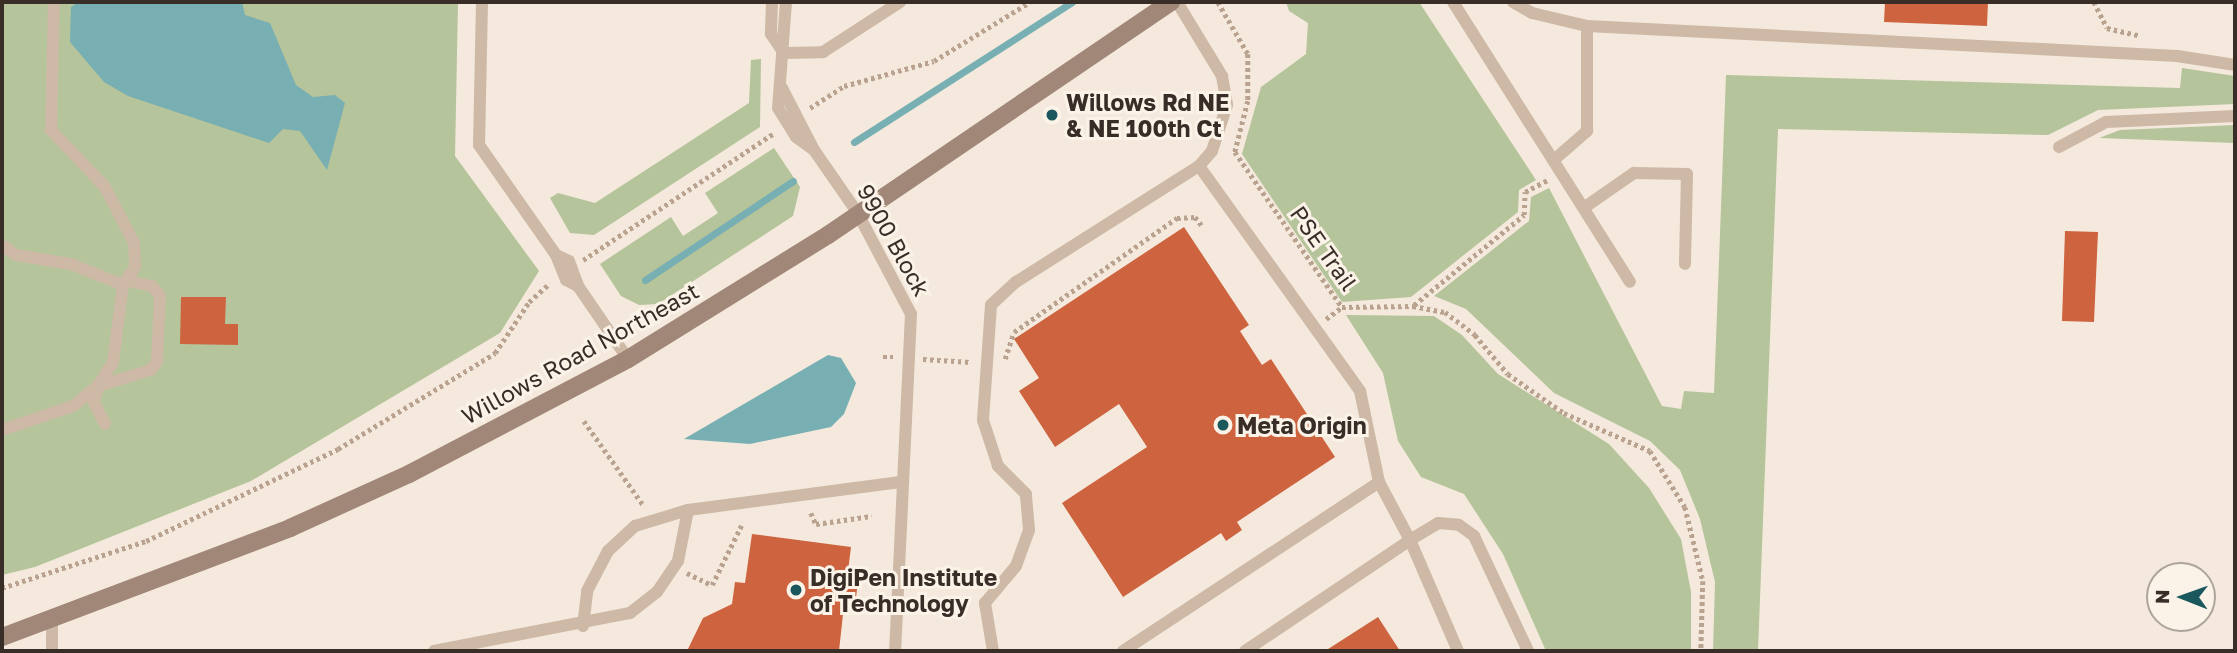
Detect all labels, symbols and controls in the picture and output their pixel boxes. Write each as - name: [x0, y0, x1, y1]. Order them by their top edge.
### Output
- place label: Willows Rd NE & NE 100th Ct: [1066, 88, 1229, 142]
- marker: Willows Rd NE & NE 100th Ct: [1044, 107, 1060, 123]
- street label: 9900 Block: [852, 179, 936, 301]
- street label: PSE Trail: [1285, 200, 1363, 296]
- street label: Willows Road Northeast: [457, 276, 703, 430]
- place label: Meta Origin: [1237, 411, 1367, 439]
- marker: Meta Origin: [1215, 417, 1231, 433]
- north arrow: [2146, 562, 2216, 632]
- place label: DigiPen Institute of Technology: [810, 563, 997, 617]
- marker: DigiPen Institute of Technology: [788, 582, 804, 598]
- text: N: [2150, 589, 2173, 604]

